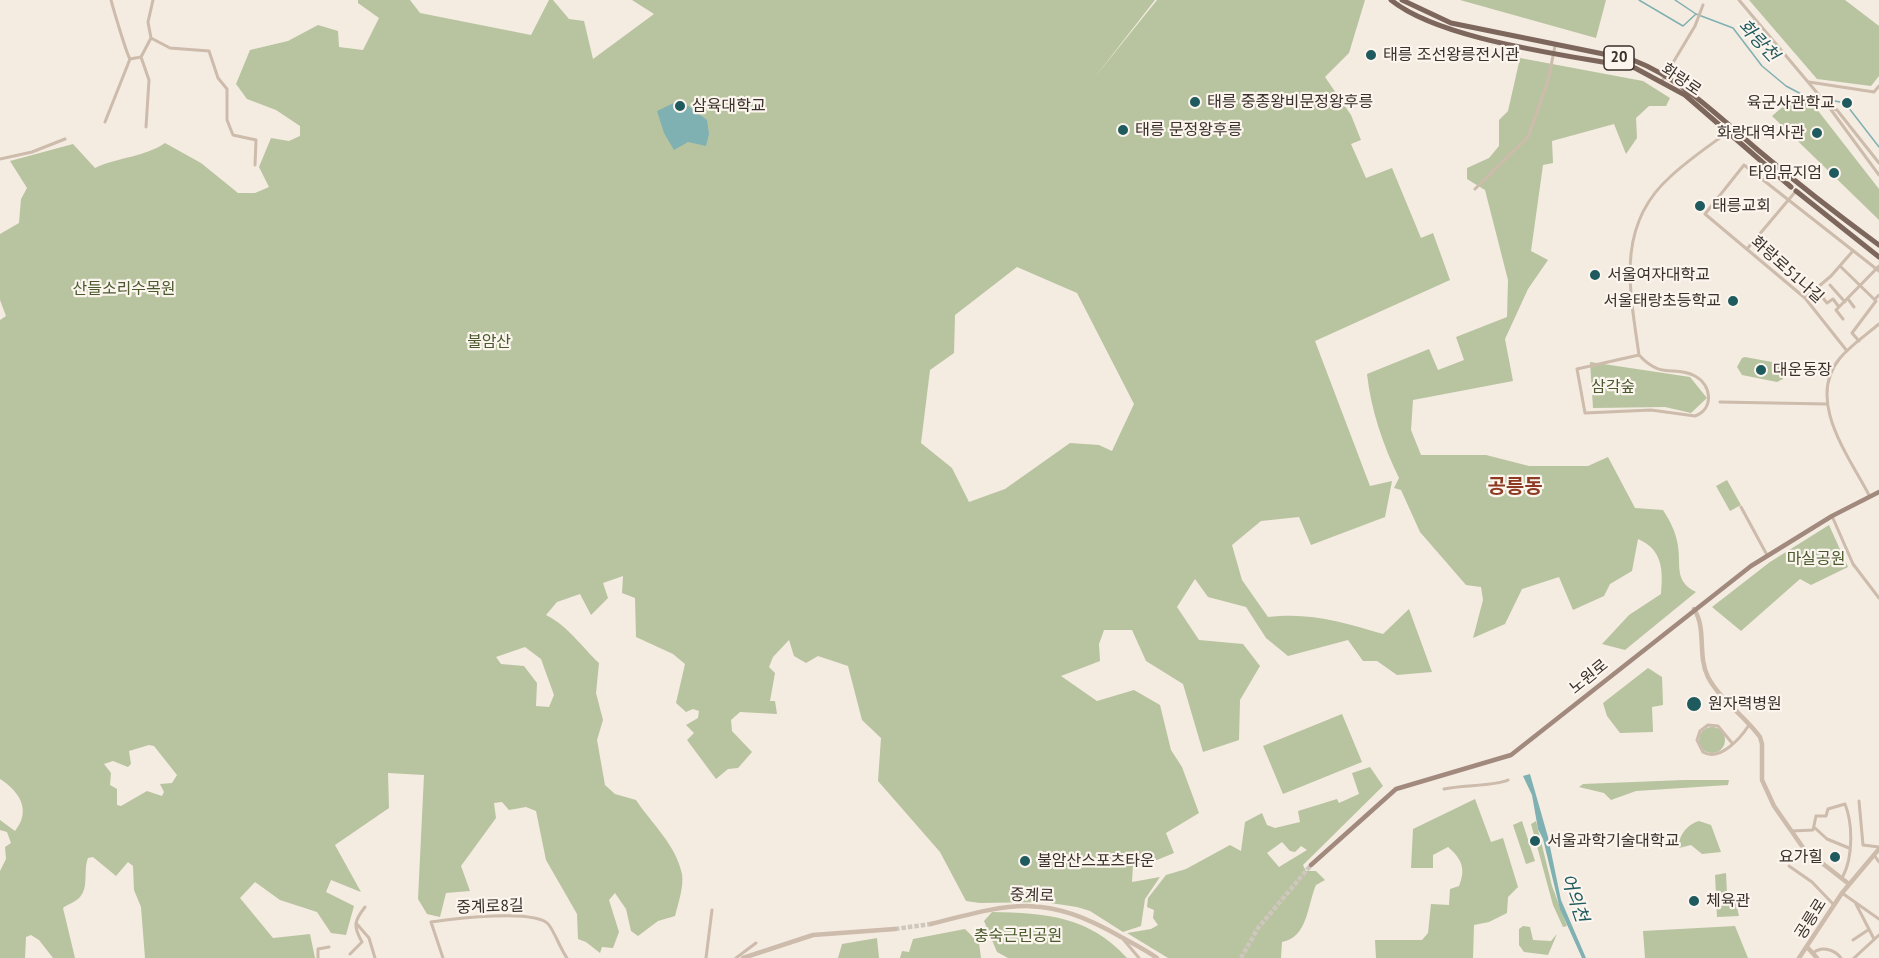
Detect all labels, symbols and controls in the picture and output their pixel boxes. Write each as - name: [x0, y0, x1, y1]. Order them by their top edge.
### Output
- water label: 화랑천: [1733, 15, 1783, 67]
- place label: 태릉 조선왕릉전시관: [1383, 45, 1520, 65]
- road number: 20: [1604, 46, 1634, 70]
- marker: 태릉 조선왕릉전시관: [1364, 48, 1378, 62]
- street label: 화랑로: [1657, 60, 1705, 100]
- place label: 태릉 중종왕비문정왕후릉: [1207, 92, 1373, 112]
- place label: 육군사관학교: [1747, 93, 1835, 113]
- marker: 태릉 중종왕비문정왕후릉: [1188, 95, 1202, 109]
- place label: 삼육대학교: [692, 96, 766, 116]
- marker: 육군사관학교: [1840, 96, 1854, 110]
- marker: 삼육대학교: [673, 99, 687, 113]
- place label: 태릉 문정왕후릉: [1135, 120, 1242, 140]
- marker: 태릉 문정왕후릉: [1116, 123, 1130, 137]
- place label: 화랑대역사관: [1717, 123, 1805, 143]
- marker: 화랑대역사관: [1810, 126, 1824, 140]
- place label: 타임뮤지엄: [1748, 163, 1822, 183]
- marker: 타임뮤지엄: [1827, 166, 1841, 180]
- place label: 태릉교회: [1712, 196, 1771, 216]
- marker: 태릉교회: [1693, 199, 1707, 213]
- street label: 화랑로51나길: [1747, 232, 1827, 308]
- place label: 서울여자대학교: [1607, 265, 1710, 285]
- marker: 서울여자대학교: [1588, 268, 1602, 282]
- park label: 산들소리수목원: [72, 279, 176, 299]
- place label: 서울태랑초등학교: [1603, 291, 1721, 311]
- marker: 서울태랑초등학교: [1726, 294, 1740, 308]
- park label: 불암산: [467, 332, 511, 352]
- place label: 대운동장: [1773, 360, 1832, 380]
- marker: 대운동장: [1754, 363, 1768, 377]
- park label: 삼각숲: [1591, 377, 1635, 397]
- district label: 공릉동: [1487, 475, 1543, 499]
- park label: 마실공원: [1787, 549, 1845, 569]
- street label: 노원로: [1566, 656, 1612, 698]
- place label: 원자력병원: [1708, 694, 1782, 714]
- marker: 원자력병원: [1685, 695, 1703, 713]
- place label: 서울과학기술대학교: [1547, 831, 1679, 851]
- marker: 서울과학기술대학교: [1528, 834, 1542, 848]
- place label: 요가힐: [1779, 847, 1823, 867]
- marker: 요가힐: [1828, 850, 1842, 864]
- place label: 불암산스포츠타운: [1037, 851, 1155, 871]
- marker: 불암산스포츠타운: [1018, 854, 1032, 868]
- water label: 어의천: [1556, 871, 1592, 925]
- street label: 중계로: [1010, 886, 1054, 906]
- place label: 체육관: [1706, 891, 1750, 911]
- marker: 체육관: [1687, 894, 1701, 908]
- street label: 공릉로: [1791, 895, 1831, 943]
- street label: 중계로8길: [456, 896, 524, 918]
- park label: 충숙근린공원: [974, 926, 1062, 946]

